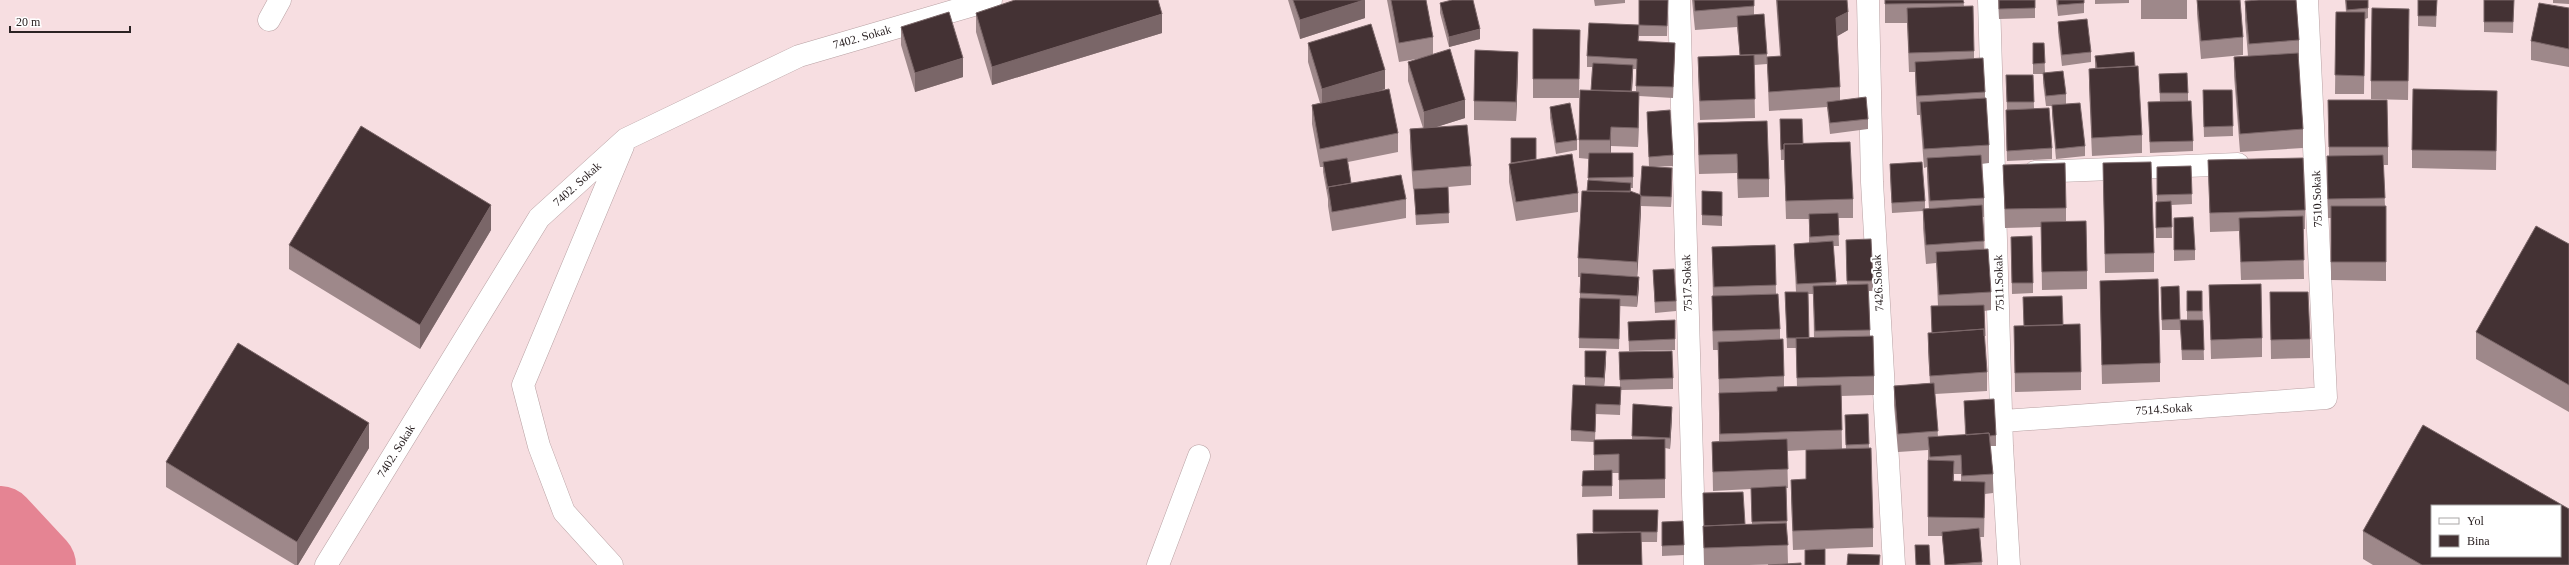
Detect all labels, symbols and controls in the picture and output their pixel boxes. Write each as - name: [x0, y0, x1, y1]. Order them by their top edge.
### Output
- scale bar: [10, 8, 130, 34]
- text: 20 m: [16, 15, 41, 29]
- street label: 7402. Sokak: [831, 22, 893, 52]
- street label: 7402. Sokak: [550, 159, 604, 209]
- street label: 7510.Sokak: [2309, 170, 2325, 228]
- street label: 7517.Sokak: [1679, 254, 1695, 312]
- street label: 7426.Sokak: [1870, 254, 1886, 312]
- street label: 7511.Sokak: [1991, 254, 2007, 312]
- street label: 7514.Sokak: [2135, 400, 2193, 418]
- street label: 7402. Sokak: [374, 422, 418, 480]
- legend: [2431, 505, 2561, 557]
- text: Yol: [2467, 514, 2484, 528]
- text: Bina: [2467, 534, 2490, 548]

